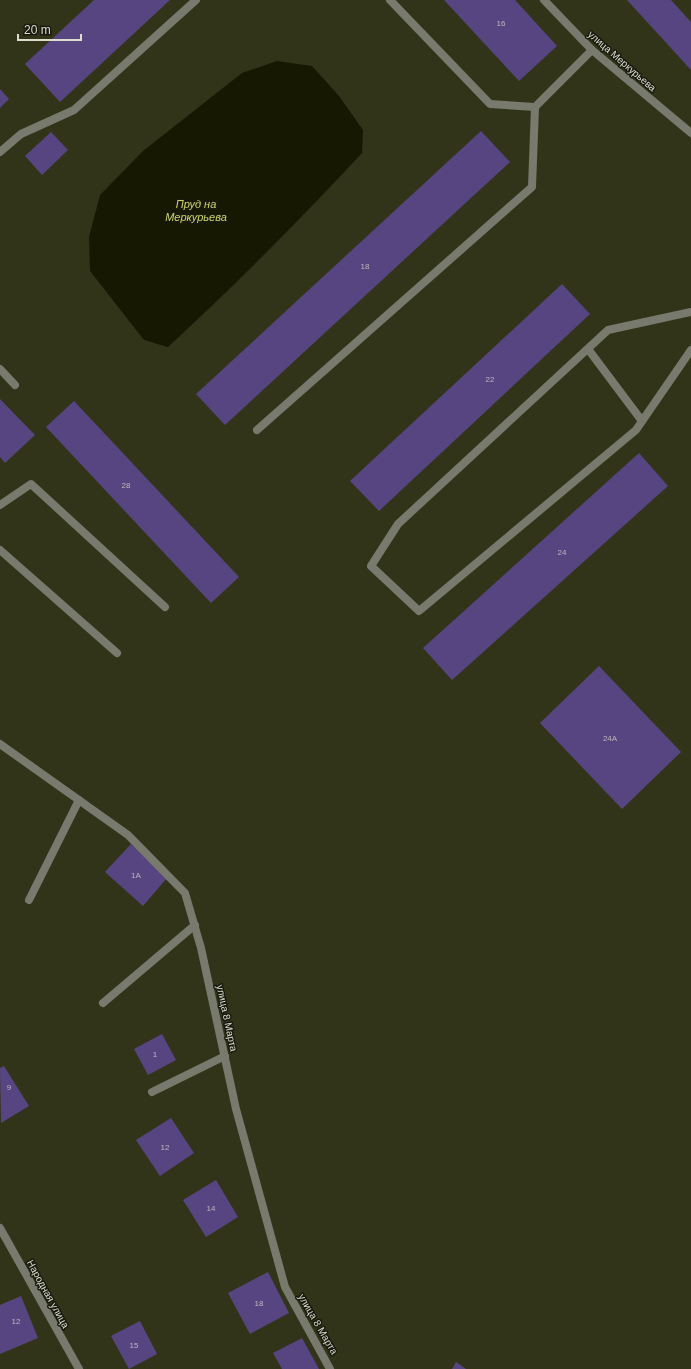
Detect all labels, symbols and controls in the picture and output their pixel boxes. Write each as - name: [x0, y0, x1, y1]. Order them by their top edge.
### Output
- scale bar: [18, 16, 81, 42]
- house number: 16: [497, 19, 506, 28]
- text: 20 m: [24, 23, 51, 37]
- street label: улица Меркурьева: [586, 29, 659, 94]
- water label: Пруд на Меркурьева: [165, 198, 227, 223]
- house number: 18: [361, 262, 370, 271]
- house number: 22: [486, 375, 495, 384]
- house number: 28: [122, 481, 131, 490]
- house number: 24: [558, 548, 567, 557]
- house number: 24А: [603, 734, 618, 743]
- house number: 1А: [131, 871, 142, 880]
- street label: улица 8 Марта: [215, 984, 240, 1053]
- house number: 1: [153, 1050, 158, 1059]
- house number: 9: [7, 1083, 12, 1092]
- house number: 12: [161, 1143, 170, 1152]
- house number: 14: [207, 1204, 216, 1213]
- street label: Народная улица: [25, 1258, 72, 1330]
- street label: улица 8 Марта: [296, 1292, 340, 1357]
- house number: 18: [255, 1299, 264, 1308]
- house number: 12: [12, 1317, 21, 1326]
- house number: 15: [130, 1341, 139, 1350]

